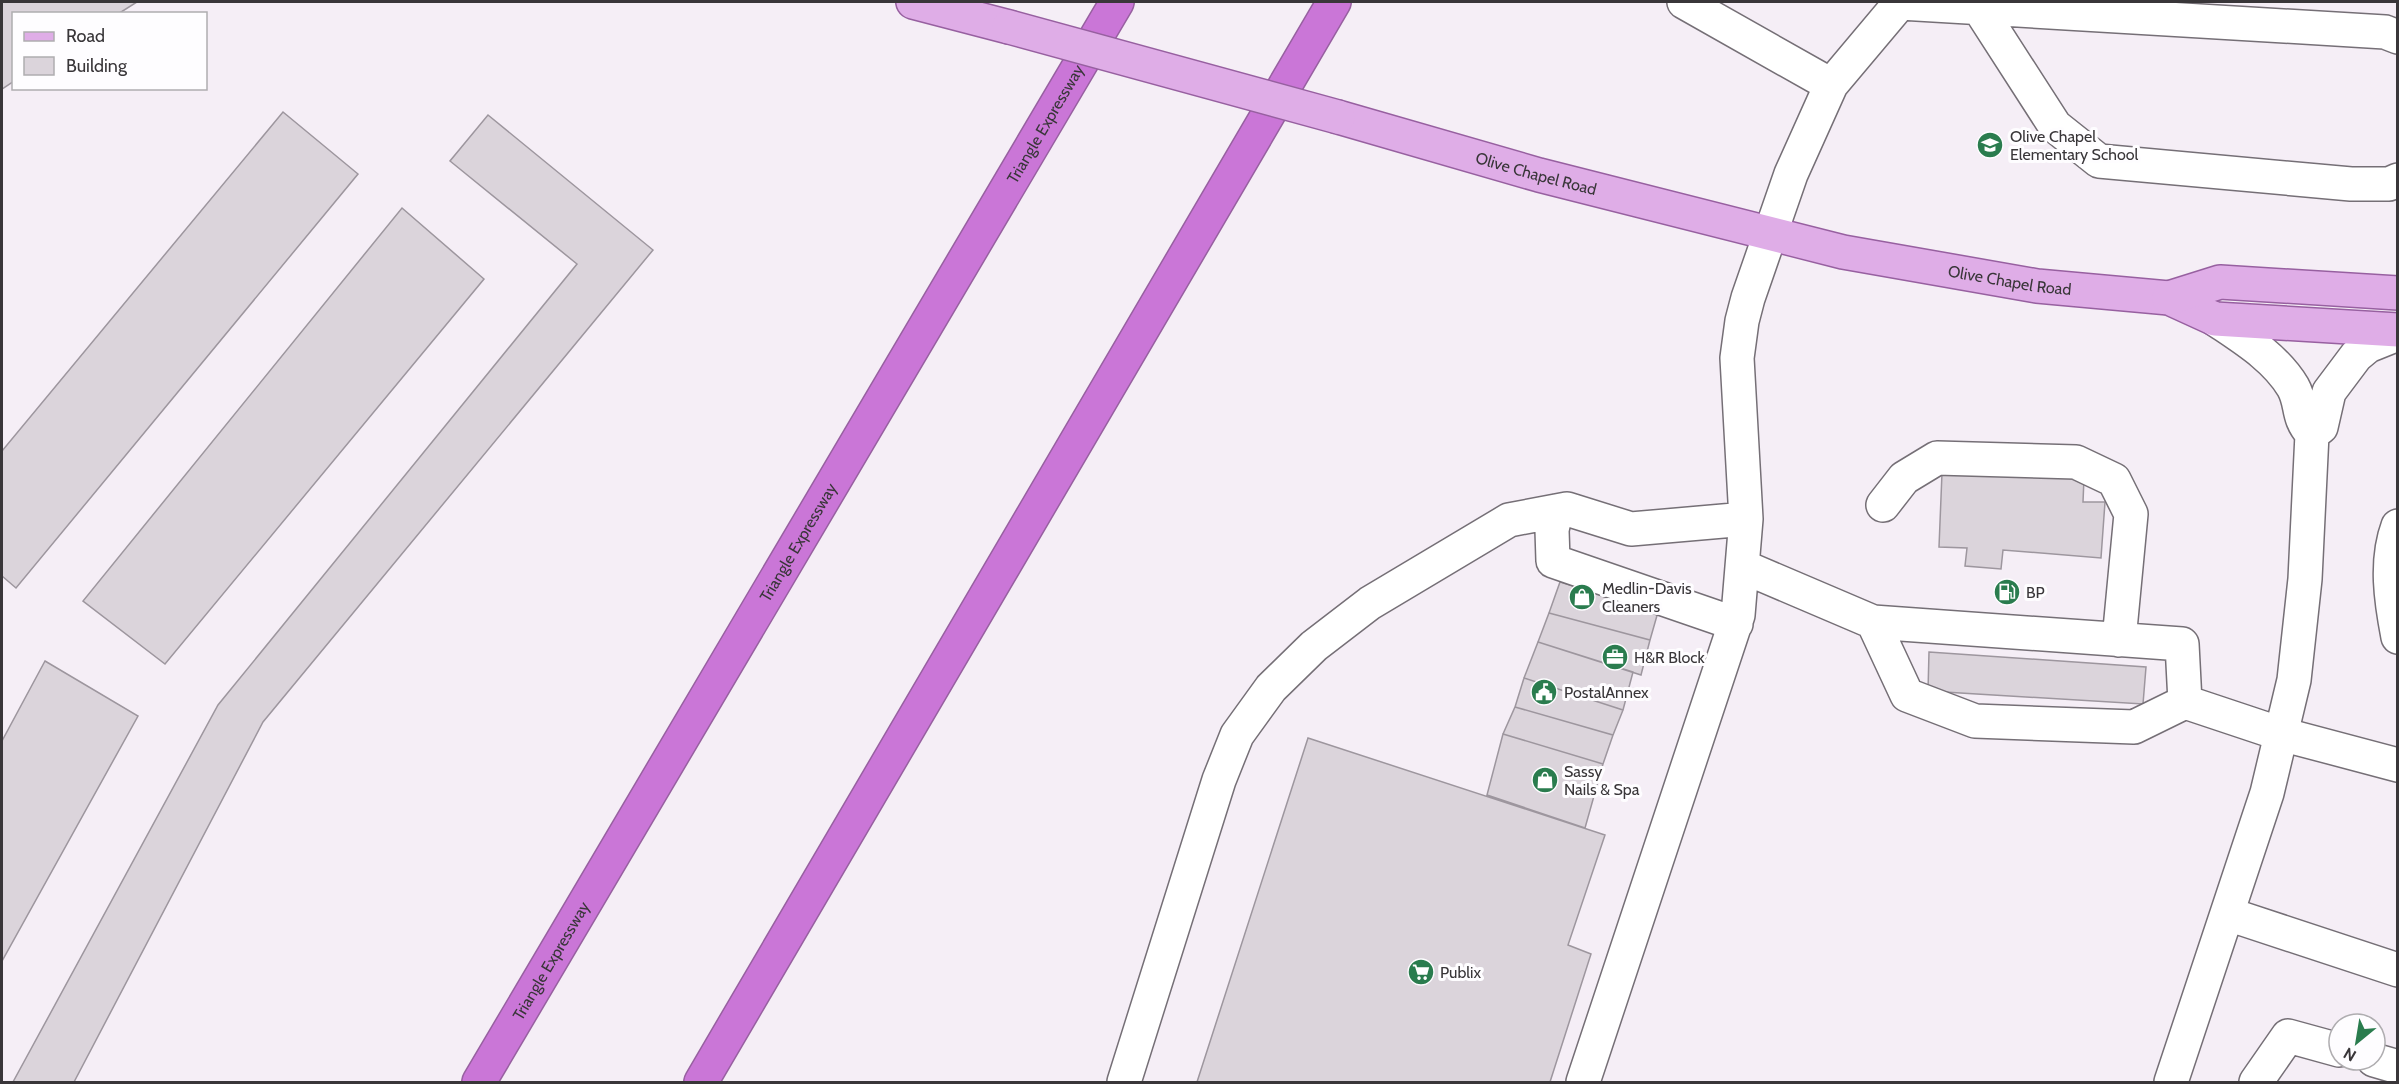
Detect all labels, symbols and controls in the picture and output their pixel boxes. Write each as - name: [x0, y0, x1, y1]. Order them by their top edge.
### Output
- legend: [12, 12, 207, 90]
- text: Road: [66, 25, 105, 47]
- text: Building: [66, 55, 128, 77]
- street label: Triangle Expressway: [1003, 61, 1087, 186]
- place label: Olive Chapel Elementary School: [2010, 127, 2138, 164]
- school or university icon: Olive Chapel Elementary School: [1975, 130, 2005, 160]
- street label: Olive Chapel Road: [1473, 148, 1599, 199]
- street label: Olive Chapel Road: [1947, 261, 2072, 299]
- street label: Triangle Expressway: [756, 479, 840, 605]
- fuel station icon: BP: [1992, 577, 2022, 607]
- place label: Medlin-Davis Cleaners: [1602, 579, 1692, 616]
- shop icon: Medlin-Davis Cleaners: [1567, 582, 1597, 612]
- place label: BP: [2026, 583, 2045, 602]
- office icon: H&R Block: [1600, 642, 1630, 672]
- place label: H&R Block: [1634, 648, 1706, 667]
- public building icon: PostalAnnex: [1529, 677, 1559, 707]
- place label: PostalAnnex: [1564, 683, 1649, 702]
- place label: Sassy Nails & Spa: [1564, 762, 1640, 799]
- shop icon: Sassy Nails & Spa: [1530, 765, 1560, 795]
- street label: Triangle Expressway: [508, 898, 593, 1023]
- supermarket icon: Publix: [1406, 957, 1436, 987]
- place label: Publix: [1440, 963, 1481, 982]
- north arrow: [2327, 1012, 2387, 1072]
- text: N: [2340, 1044, 2359, 1066]

